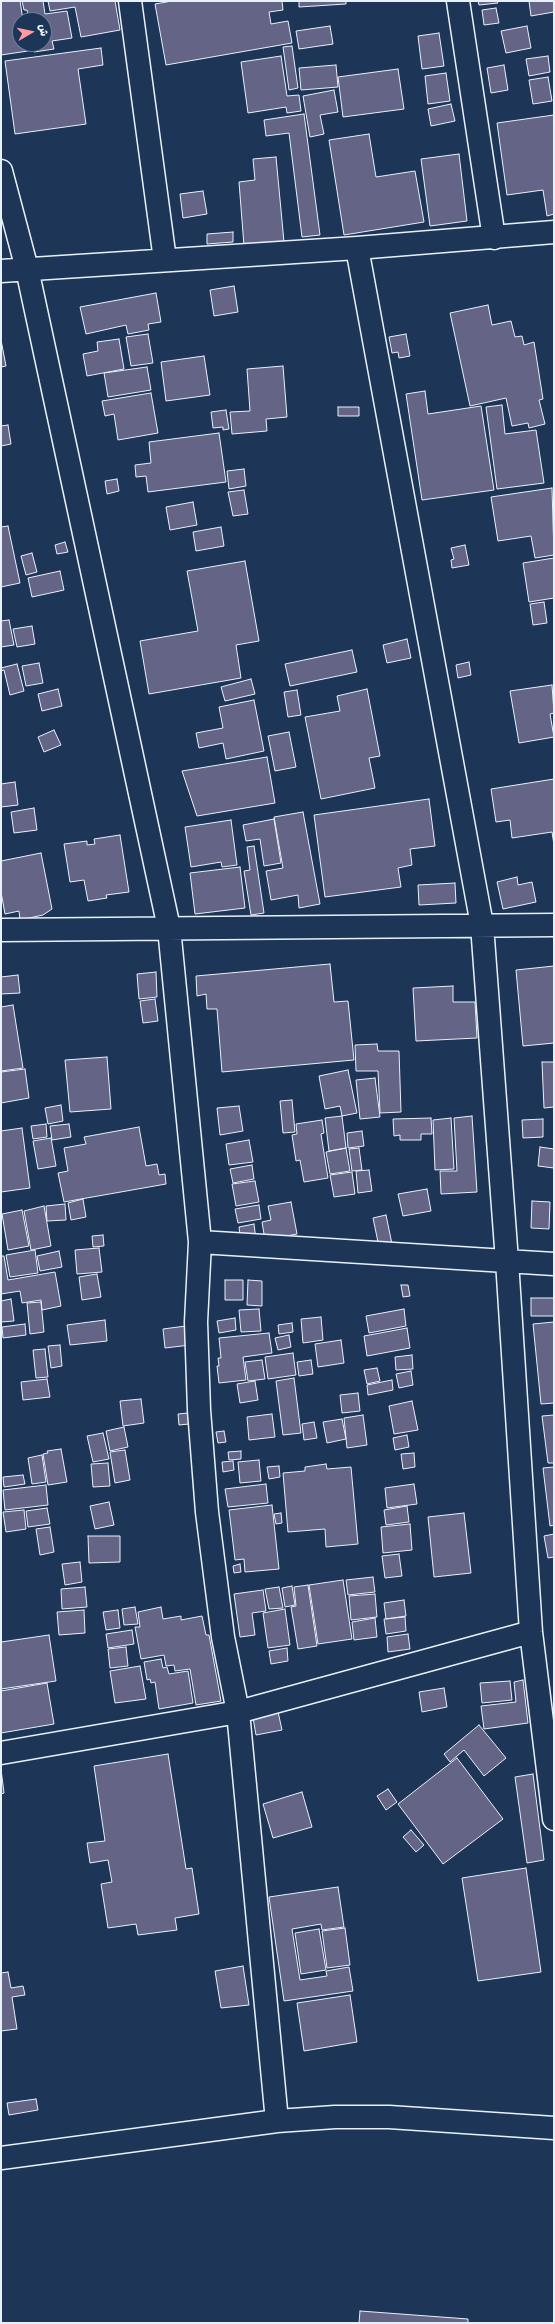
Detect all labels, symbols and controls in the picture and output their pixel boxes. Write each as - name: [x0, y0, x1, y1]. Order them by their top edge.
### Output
- north arrow: [12, 12, 52, 52]
- text: ش: [35, 23, 51, 37]

